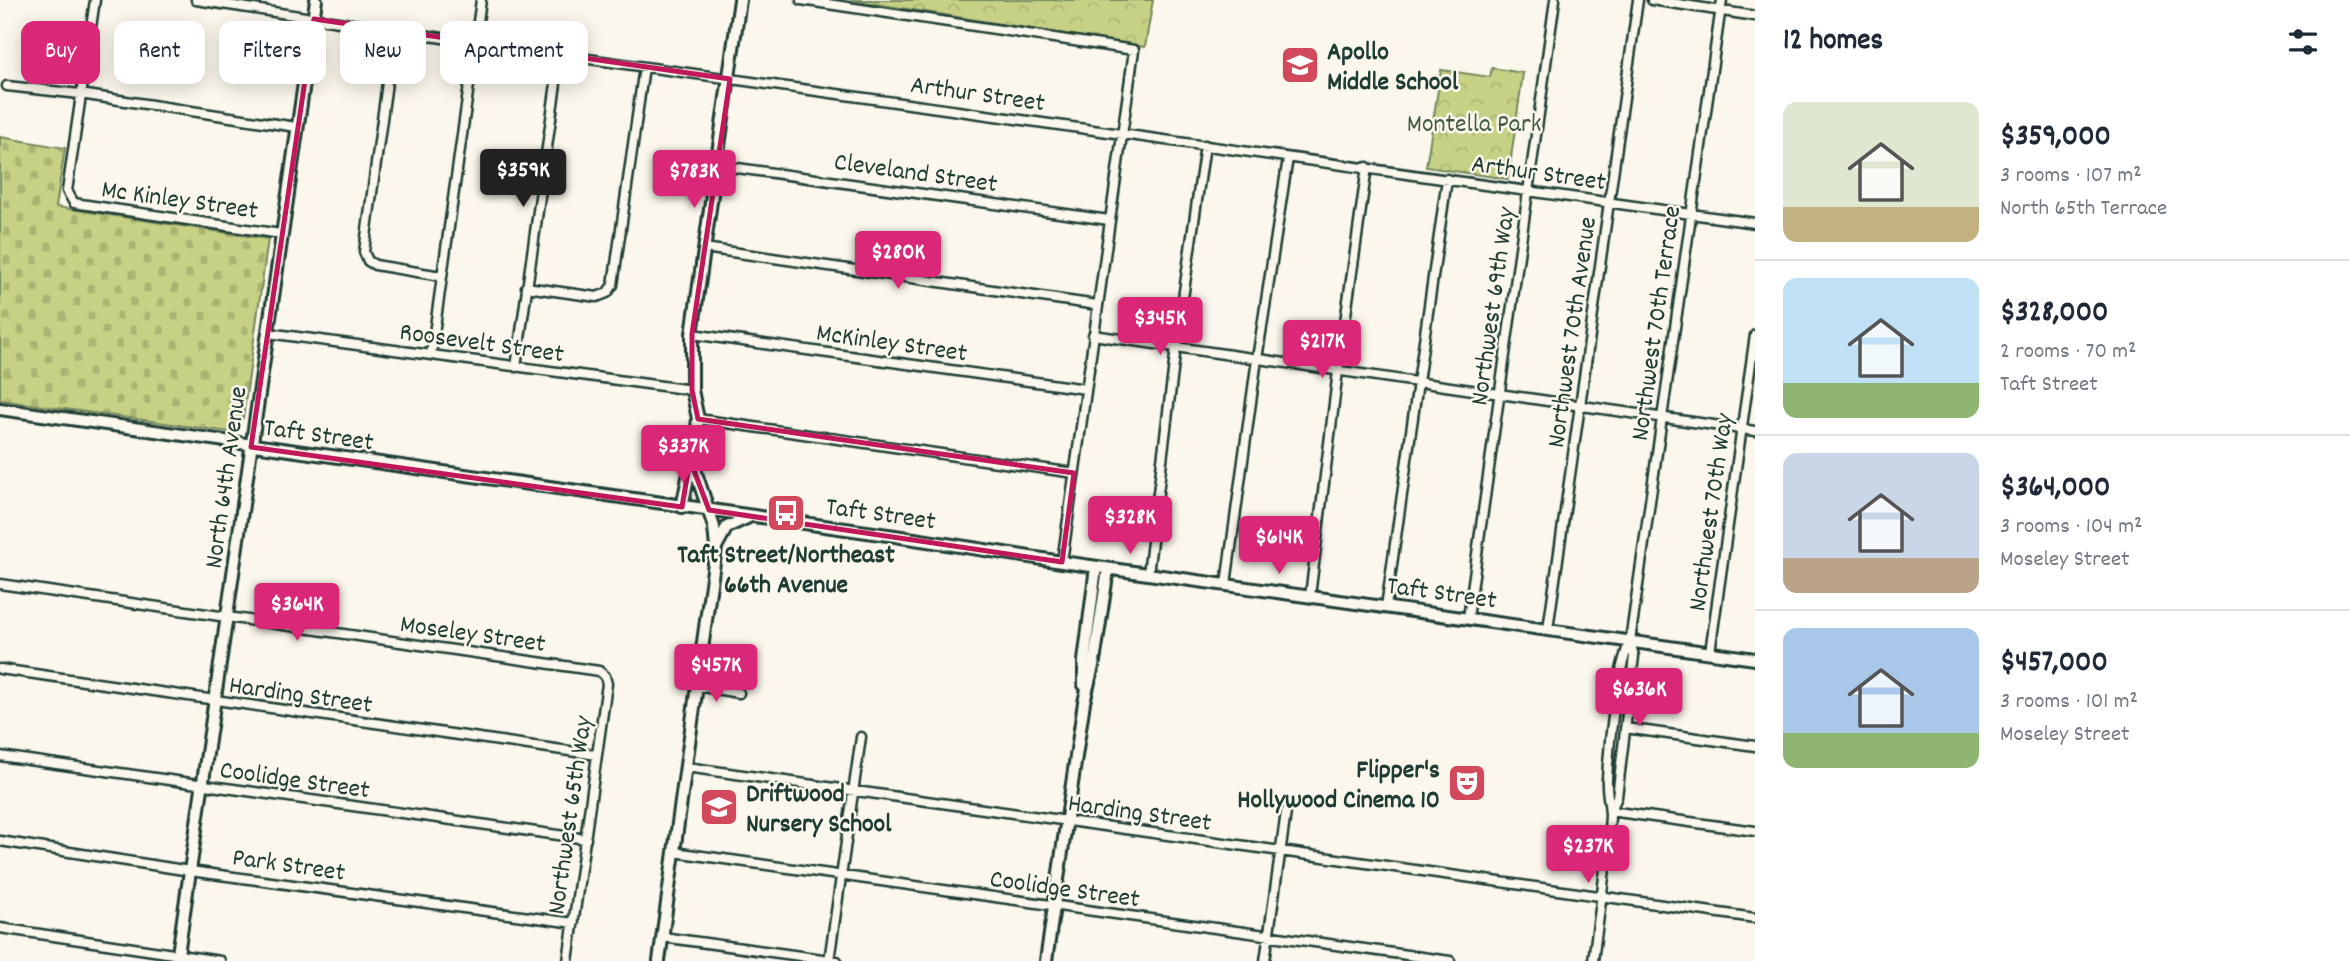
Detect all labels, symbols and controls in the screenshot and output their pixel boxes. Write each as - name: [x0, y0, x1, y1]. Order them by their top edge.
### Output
- chip: Buy: [21, 21, 100, 84]
- chip: Rent: [114, 21, 205, 84]
- chip: Filters: [219, 21, 326, 84]
- chip: New: [340, 21, 426, 84]
- chip: Apartment: [440, 21, 588, 84]
- text: 12 homes: [1783, 21, 1883, 64]
- icon: filters: [2284, 23, 2322, 61]
- place label: Apollo Middle School: [1327, 35, 1459, 102]
- school or university icon: Apollo Middle School: [1279, 44, 1321, 86]
- street label: Arthur Street: [908, 68, 1047, 123]
- park label: Montella Park: [1407, 107, 1541, 144]
- text: $359,000: [2000, 117, 2111, 160]
- icon: home: [1839, 130, 1923, 214]
- street label: Cleveland Street: [831, 145, 1000, 204]
- street label: Arthur Street: [1469, 147, 1608, 202]
- pin: $359K: [474, 150, 572, 209]
- pin: $783K: [645, 150, 743, 210]
- text: $359K: [496, 155, 550, 188]
- text: $783K: [669, 156, 719, 189]
- text: 3 rooms · 107 m²: [2000, 160, 2142, 193]
- street label: Mc Kinley Street: [99, 172, 261, 231]
- text: North 65th Terrace: [2000, 193, 2167, 226]
- street label: Northwest 69th Way: [1462, 204, 1527, 408]
- street label: Northwest 70th Terrace: [1623, 204, 1692, 443]
- street label: Northwest 70th Avenue: [1539, 215, 1608, 450]
- pin: $280K: [849, 232, 947, 291]
- text: $280K: [871, 237, 925, 270]
- text: $328,000: [2000, 293, 2108, 336]
- pin: $345K: [1111, 298, 1209, 357]
- text: $345K: [1134, 303, 1186, 336]
- icon: home: [1839, 306, 1923, 390]
- street label: Roosevelt Street: [397, 315, 566, 374]
- street label: McKinley Street: [814, 316, 970, 373]
- pin: $217K: [1273, 320, 1371, 380]
- text: $217K: [1299, 326, 1345, 359]
- text: 2 rooms · 70 m²: [2000, 336, 2136, 369]
- text: Taft Street: [2000, 369, 2098, 402]
- street label: North 64th Avenue: [196, 384, 259, 571]
- street label: Taft Street: [261, 410, 376, 463]
- street label: Northwest 70th Way: [1680, 411, 1745, 614]
- pin: $337K: [634, 426, 732, 485]
- text: $337K: [657, 431, 709, 464]
- text: $364,000: [2000, 468, 2110, 511]
- icon: home: [1839, 481, 1923, 565]
- street label: Taft Street: [823, 489, 938, 542]
- bus stop icon: Taft Street/Northeast 66th Avenue: [765, 492, 807, 534]
- pin: $328K: [1081, 496, 1179, 556]
- text: $328K: [1104, 502, 1156, 535]
- text: 3 rooms · 104 m²: [2000, 511, 2142, 544]
- pin: $614K: [1230, 516, 1328, 576]
- text: $614K: [1255, 522, 1303, 555]
- place label: Taft Street/Northeast 66th Avenue: [677, 538, 895, 605]
- text: Moseley Street: [2000, 544, 2130, 577]
- street label: Taft Street: [1384, 568, 1499, 621]
- pin: $364K: [248, 584, 346, 643]
- text: $364K: [270, 589, 324, 622]
- street label: Moseley Street: [397, 607, 548, 664]
- text: $457,000: [2000, 643, 2108, 686]
- pin: $457K: [667, 644, 765, 704]
- text: $457K: [690, 650, 742, 683]
- icon: home: [1839, 656, 1923, 740]
- street label: Harding Street: [226, 668, 375, 725]
- pin: $636K: [1590, 668, 1688, 728]
- text: $636K: [1611, 674, 1667, 707]
- text: 3 rooms · 101 m²: [2000, 686, 2138, 719]
- street label: Northwest 65th Way: [539, 713, 604, 917]
- text: Moseley Street: [2000, 719, 2130, 752]
- street label: Coolidge Street: [217, 753, 372, 810]
- place label: Flipper's Hollywood Cinema 10: [1237, 753, 1440, 820]
- theatre icon: Flipper's Hollywood Cinema 10: [1446, 762, 1488, 804]
- place label: Driftwood Nursery School: [746, 777, 892, 844]
- school or university icon: Driftwood Nursery School: [698, 786, 740, 828]
- street label: Harding Street: [1065, 786, 1214, 843]
- pin: $237K: [1539, 826, 1637, 885]
- text: $237K: [1562, 831, 1614, 864]
- street label: Park Street: [230, 840, 348, 893]
- street label: Coolidge Street: [987, 862, 1142, 919]

